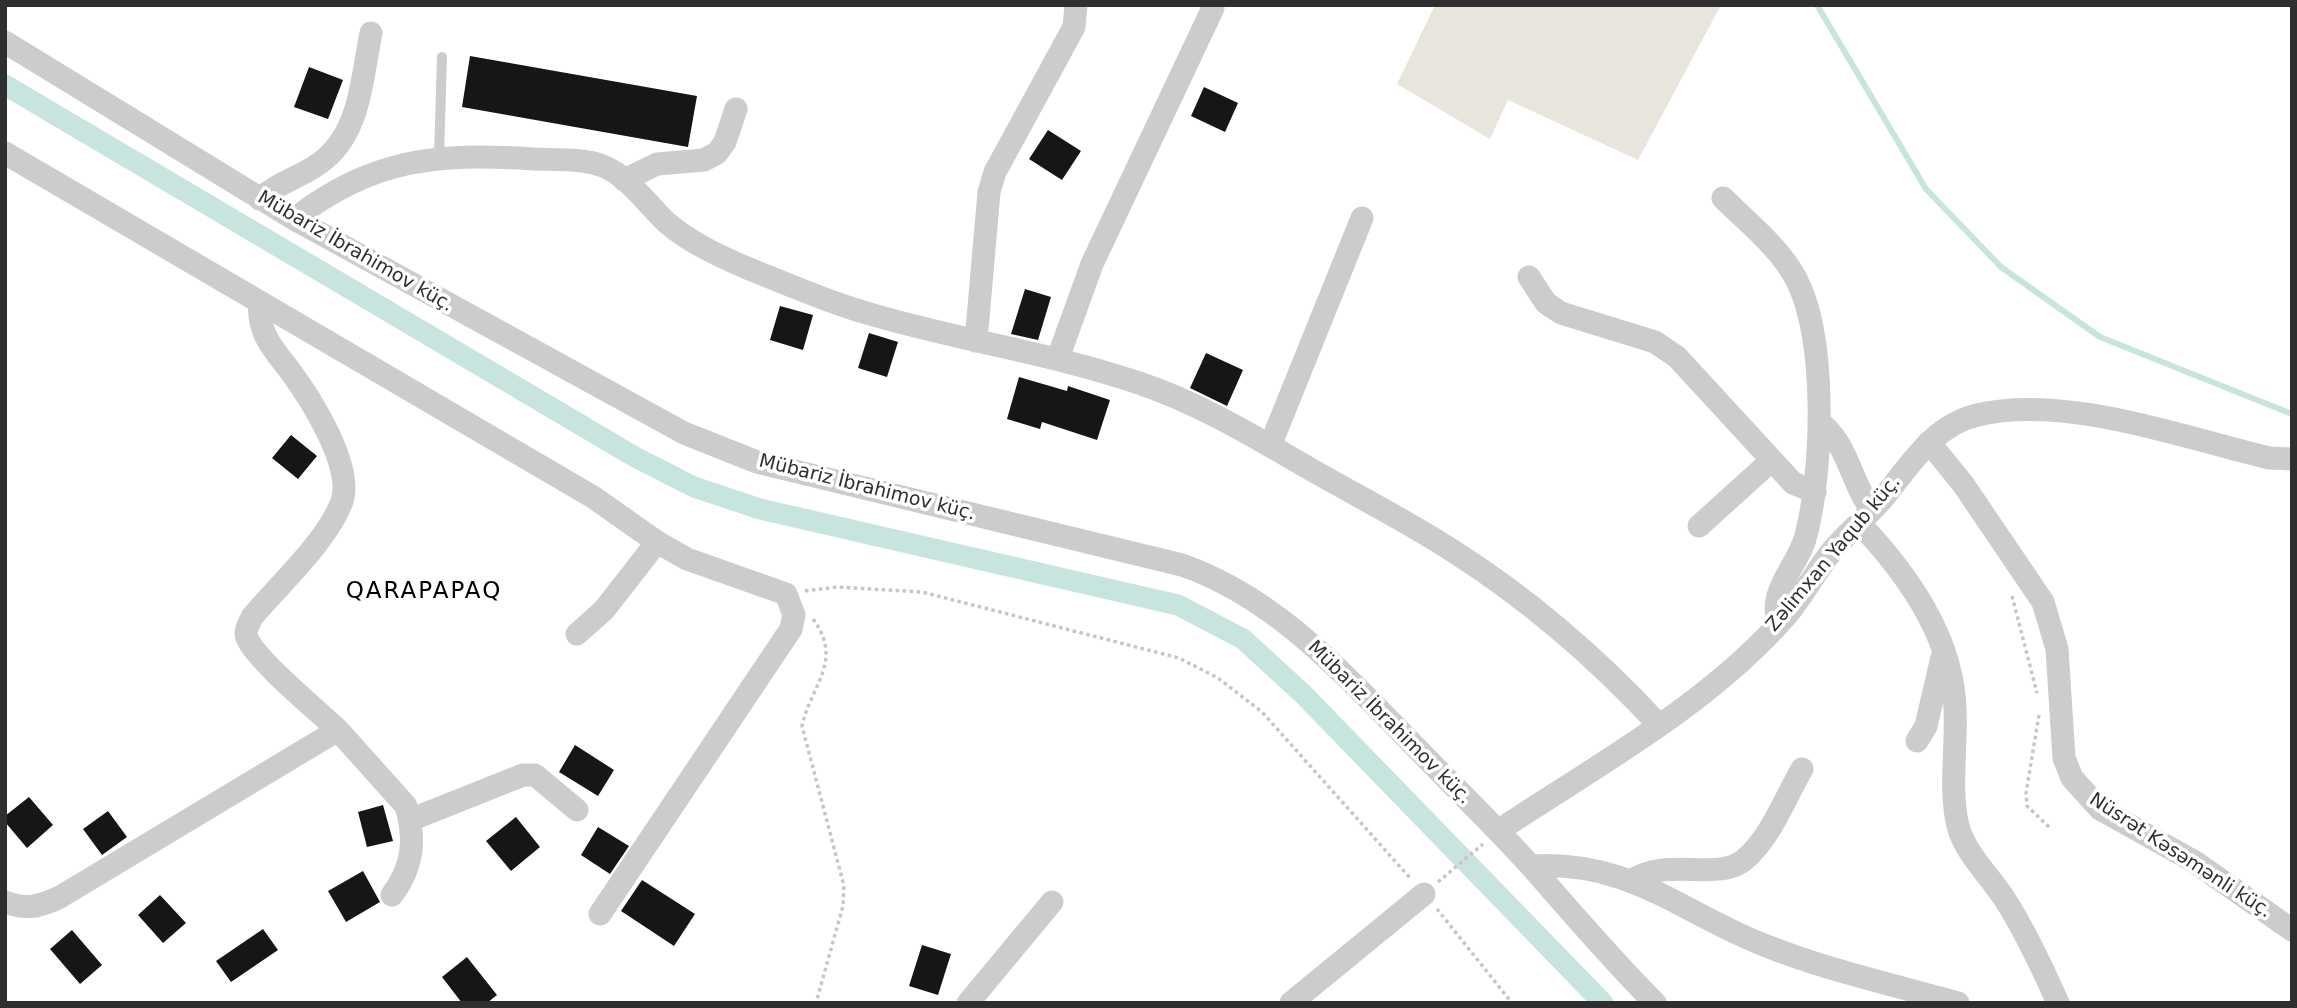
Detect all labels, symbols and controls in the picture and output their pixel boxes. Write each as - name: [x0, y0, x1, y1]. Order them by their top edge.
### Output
- street label: Mübariz İbrahimov küç.: [253, 187, 457, 317]
- street label: Mübariz İbrahimov küç.: [757, 450, 977, 526]
- street label: Zəlimxan Yaqub küç.: [1762, 471, 1906, 637]
- district label: QARAPAPAQ: [347, 578, 501, 606]
- street label: Mübariz İbrahimov küç.: [1302, 636, 1476, 810]
- street label: Nüsrət Kəsəmənli küç.: [2085, 789, 2275, 923]

